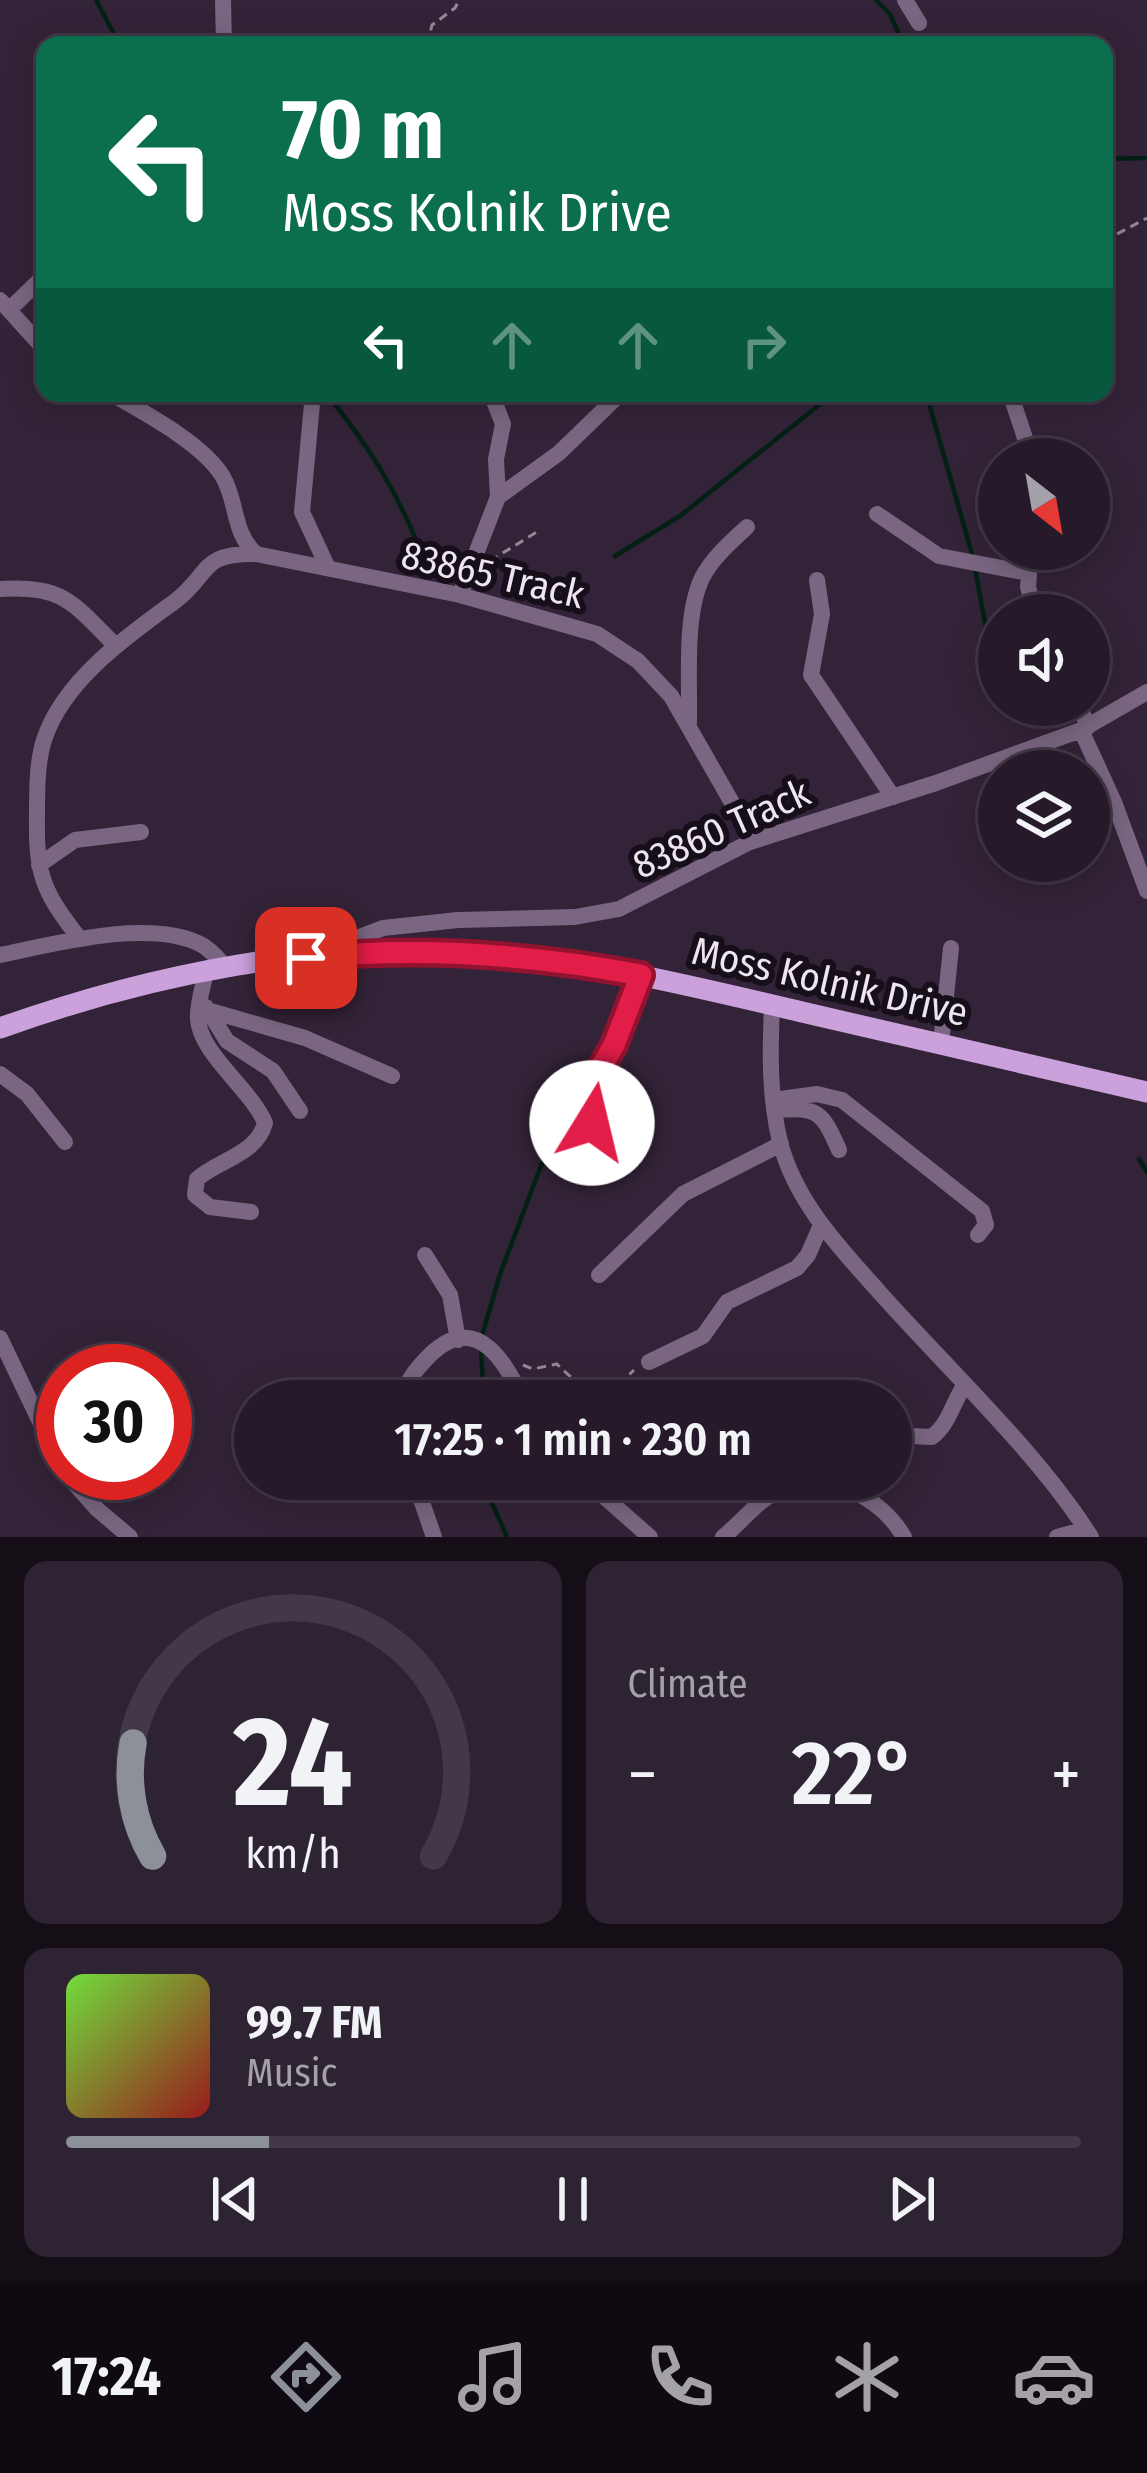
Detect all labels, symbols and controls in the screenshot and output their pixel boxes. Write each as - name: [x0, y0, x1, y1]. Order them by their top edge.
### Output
- text: 70 m: [282, 79, 444, 180]
- icon: left: [84, 84, 240, 240]
- text: Moss Kolnik Drive: [282, 181, 672, 245]
- icon: left: [353, 312, 419, 378]
- icon: ahead: [479, 312, 545, 378]
- icon: ahead: [605, 312, 671, 378]
- icon: right: [731, 312, 797, 378]
- north arrow: [978, 438, 1110, 570]
- map controls: [978, 438, 1110, 882]
- street label: 83865 Track: [397, 532, 589, 618]
- button: sound: [978, 594, 1110, 726]
- button: layers: [978, 750, 1110, 882]
- street label: 83860 Track: [626, 769, 818, 888]
- pin: [255, 907, 357, 1009]
- icon: arrive: [273, 925, 339, 991]
- street label: Moss Kolnik Drive: [687, 928, 972, 1036]
- position arrow: [529, 1060, 655, 1186]
- speed limit sign: 30: [36, 1344, 192, 1500]
- text: 17:25 · 1 min · 230 m: [394, 1413, 752, 1467]
- text: Climate: [628, 1661, 748, 1707]
- text: 24: [232, 1688, 352, 1838]
- text: 22°: [792, 1720, 917, 1828]
- text: −: [628, 1735, 657, 1814]
- text: +: [1051, 1735, 1081, 1814]
- text: km/h: [245, 1827, 341, 1878]
- text: 99.7 FM: [246, 1996, 382, 2050]
- text: Music: [246, 2050, 337, 2096]
- icon: previous: [202, 2166, 268, 2232]
- icon: pause: [540, 2166, 606, 2232]
- icon: next: [879, 2166, 945, 2232]
- icon: directions: [264, 2335, 348, 2419]
- icon: music: [451, 2335, 535, 2419]
- icon: phone: [638, 2335, 722, 2419]
- icon: climate: [825, 2335, 909, 2419]
- icon: car: [1012, 2335, 1096, 2419]
- text: 17:24: [51, 2345, 161, 2409]

